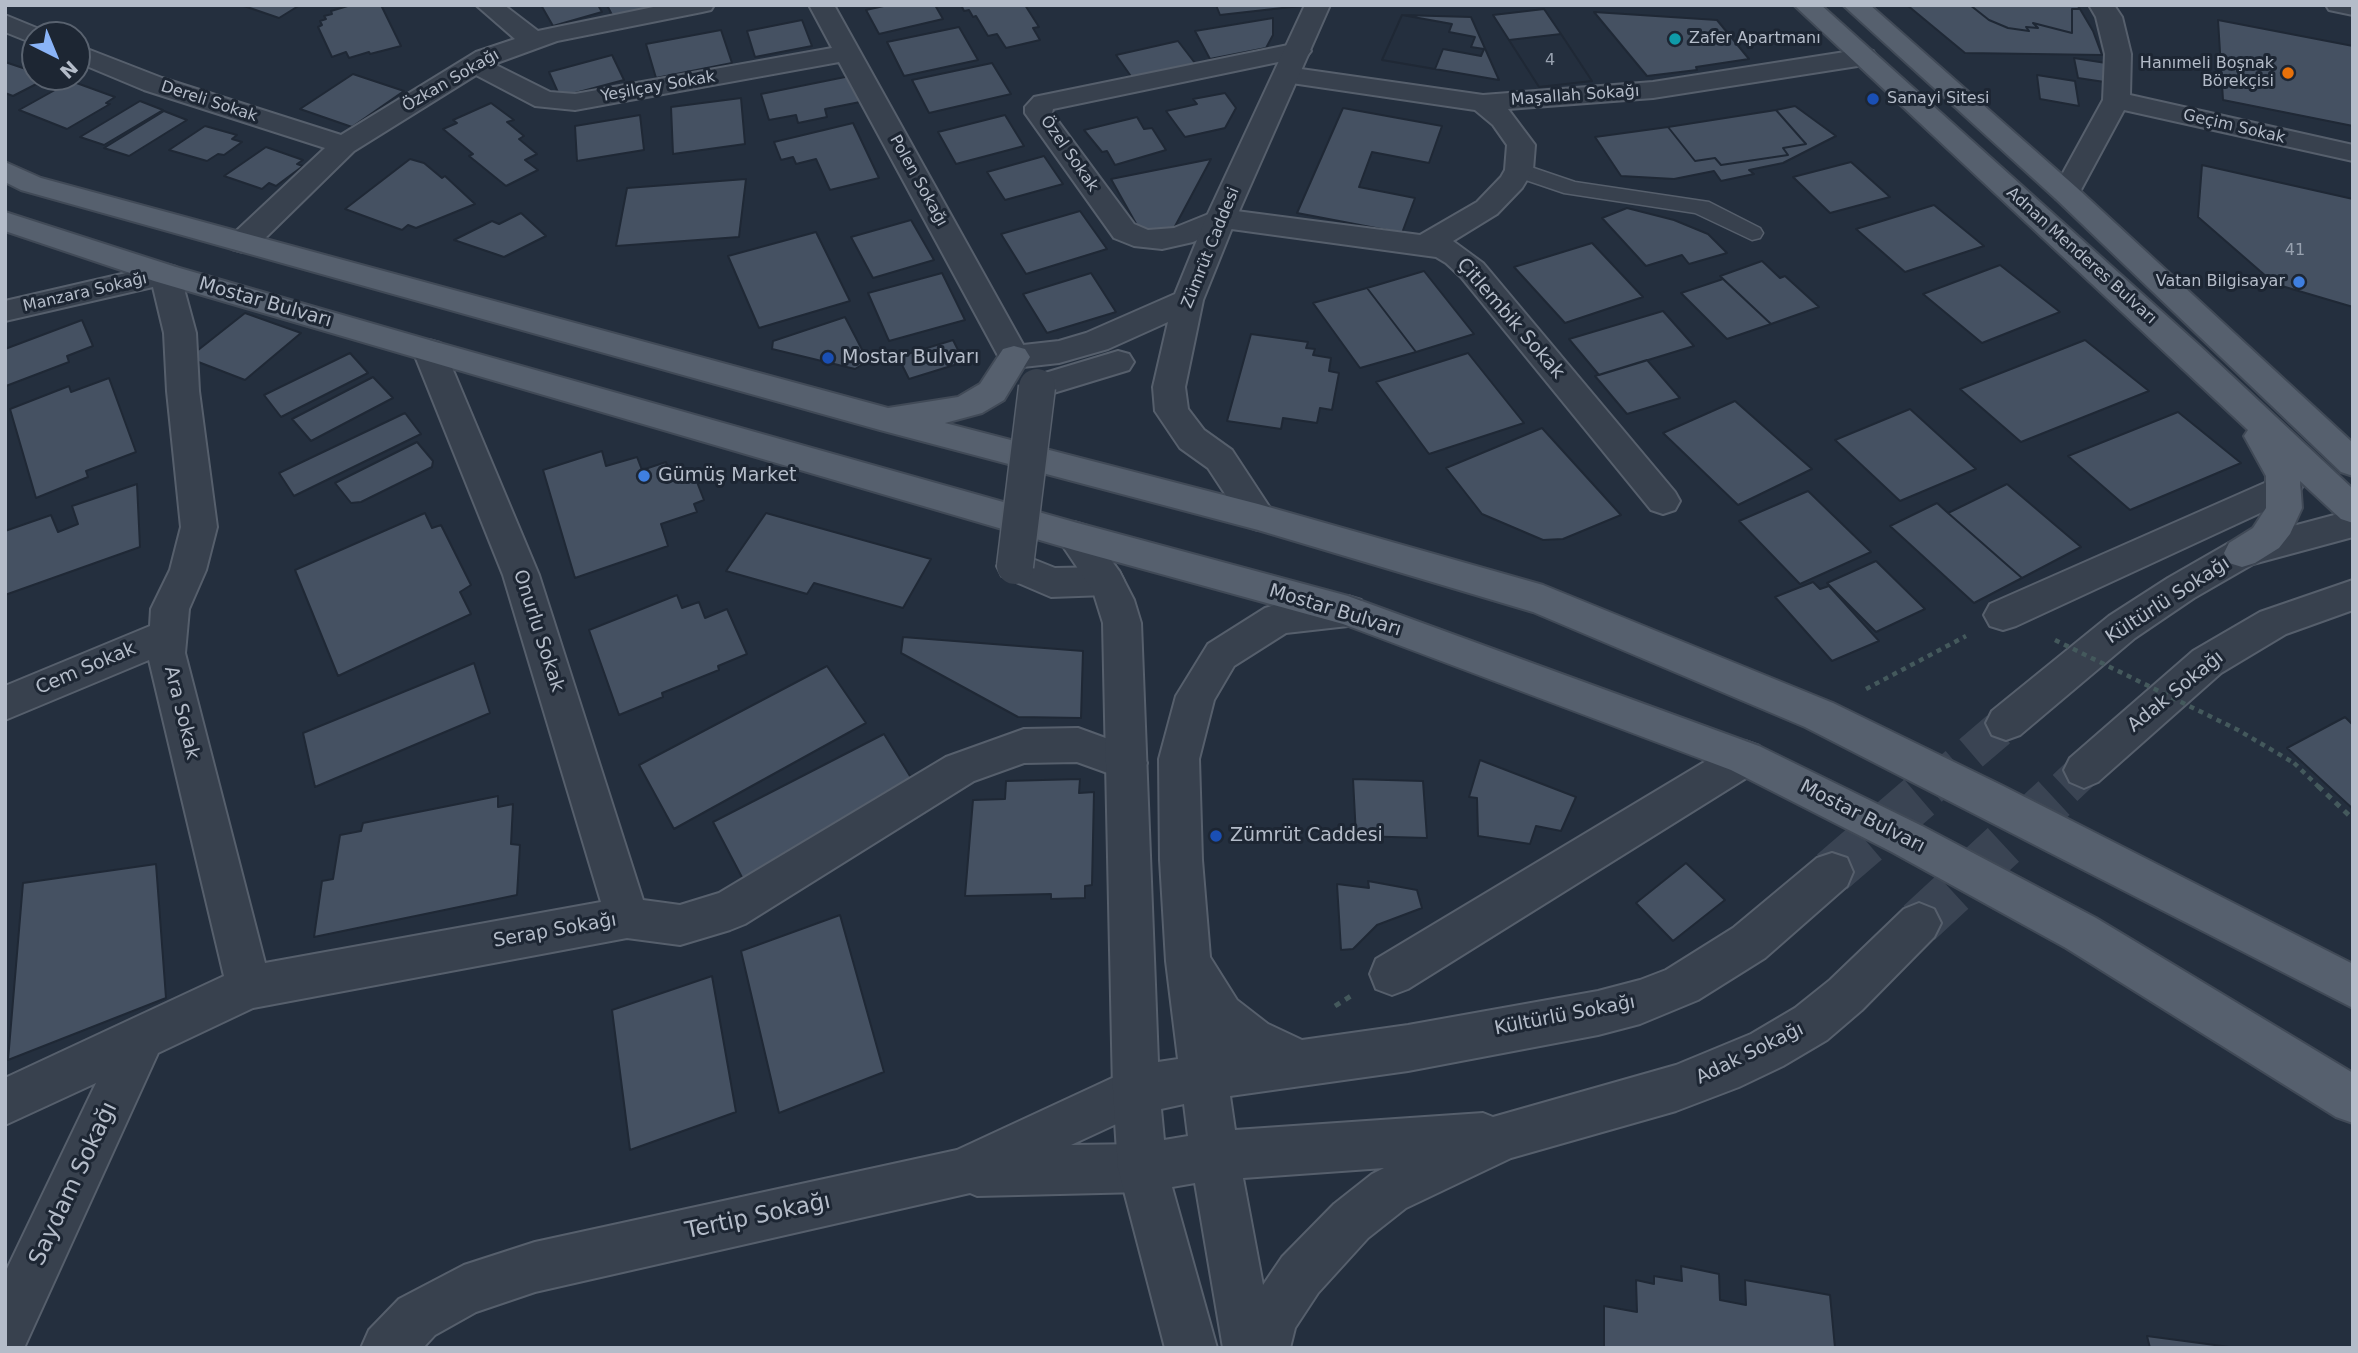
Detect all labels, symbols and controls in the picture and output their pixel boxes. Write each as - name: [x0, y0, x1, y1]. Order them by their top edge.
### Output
- north arrow: [21, 21, 91, 91]
- place label: Zafer Apartmanı: [1689, 29, 1821, 49]
- marker: Zafer Apartmanı: [1667, 31, 1683, 47]
- street label: Özkan Sokağı: [399, 46, 503, 116]
- house number: 4: [1545, 51, 1555, 71]
- place label: Hanımeli Boşnak Börekçisi: [2140, 54, 2274, 92]
- text: N: [56, 56, 82, 83]
- marker: Hanımeli Boşnak Börekçisi: [2280, 65, 2296, 81]
- street label: Yeşilçay Sokak: [599, 67, 717, 107]
- street label: Dereli Sokak: [158, 77, 260, 127]
- street label: Maşallah Sokağı: [1510, 82, 1640, 110]
- place label: Sanayi Sitesi: [1887, 89, 1989, 109]
- marker: Sanayi Sitesi: [1865, 91, 1881, 107]
- street label: Geçim Sokak: [2181, 106, 2287, 148]
- street label: Özel Sokak: [1036, 112, 1102, 196]
- street label: Polen Sokağı: [885, 132, 951, 230]
- street label: Adnan Menderes Bulvarı: [2002, 184, 2160, 328]
- street label: Zümrüt Caddesi: [1178, 185, 1244, 311]
- house number: 41: [2285, 241, 2305, 261]
- street label: Çitlembik Sokak: [1451, 254, 1569, 384]
- street label: Manzara Sokağı: [21, 269, 149, 317]
- place label: Vatan Bilgisayar: [2156, 272, 2285, 292]
- street label: Mostar Bulvarı: [196, 273, 334, 333]
- marker: Vatan Bilgisayar: [2291, 274, 2307, 290]
- place label: Mostar Bulvarı: [842, 347, 979, 369]
- marker: Mostar Bulvarı: [820, 350, 836, 366]
- place label: Gümüş Market: [658, 465, 797, 487]
- marker: Gümüş Market: [636, 468, 652, 484]
- street label: Kültürlü Sokağı: [2102, 553, 2234, 649]
- street label: Onurlu Sokak: [508, 567, 568, 695]
- street label: Mostar Bulvarı: [1266, 580, 1404, 642]
- street label: Cem Sokak: [33, 638, 139, 700]
- street label: Adak Sokağı: [2123, 646, 2229, 738]
- street label: Ara Sokak: [158, 664, 204, 762]
- street label: Mostar Bulvarı: [1796, 776, 1928, 858]
- place label: Zümrüt Caddesi: [1230, 825, 1383, 847]
- marker: Zümrüt Caddesi: [1208, 828, 1224, 844]
- street label: Serap Sokağı: [492, 909, 618, 953]
- street label: Kültürlü Sokağı: [1493, 991, 1637, 1041]
- street label: Adak Sokağı: [1693, 1018, 1807, 1090]
- street label: Saydam Sokağı: [24, 1098, 124, 1270]
- street label: Tertip Sokağı: [683, 1188, 833, 1246]

